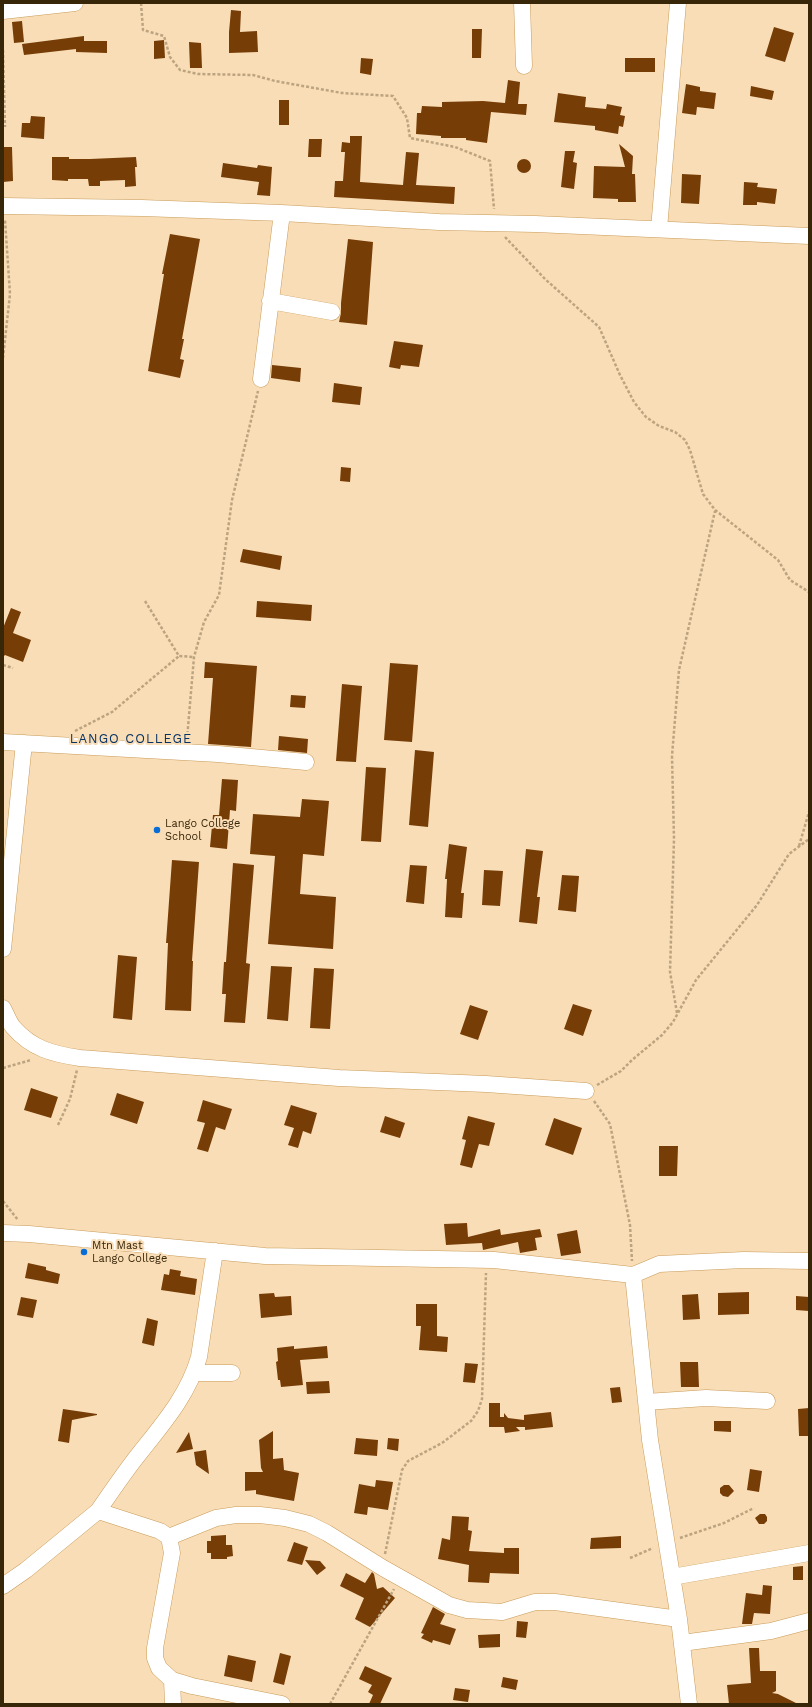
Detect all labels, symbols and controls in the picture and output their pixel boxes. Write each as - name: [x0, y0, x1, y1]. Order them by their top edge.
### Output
- district label: LANGO COLLEGE: [70, 731, 192, 747]
- place label: Lango College School: [165, 817, 240, 843]
- marker: Lango College School: [152, 825, 162, 835]
- place label: Mtn Mast Lango College: [92, 1239, 167, 1265]
- marker: Mtn Mast Lango College: [79, 1247, 89, 1257]

